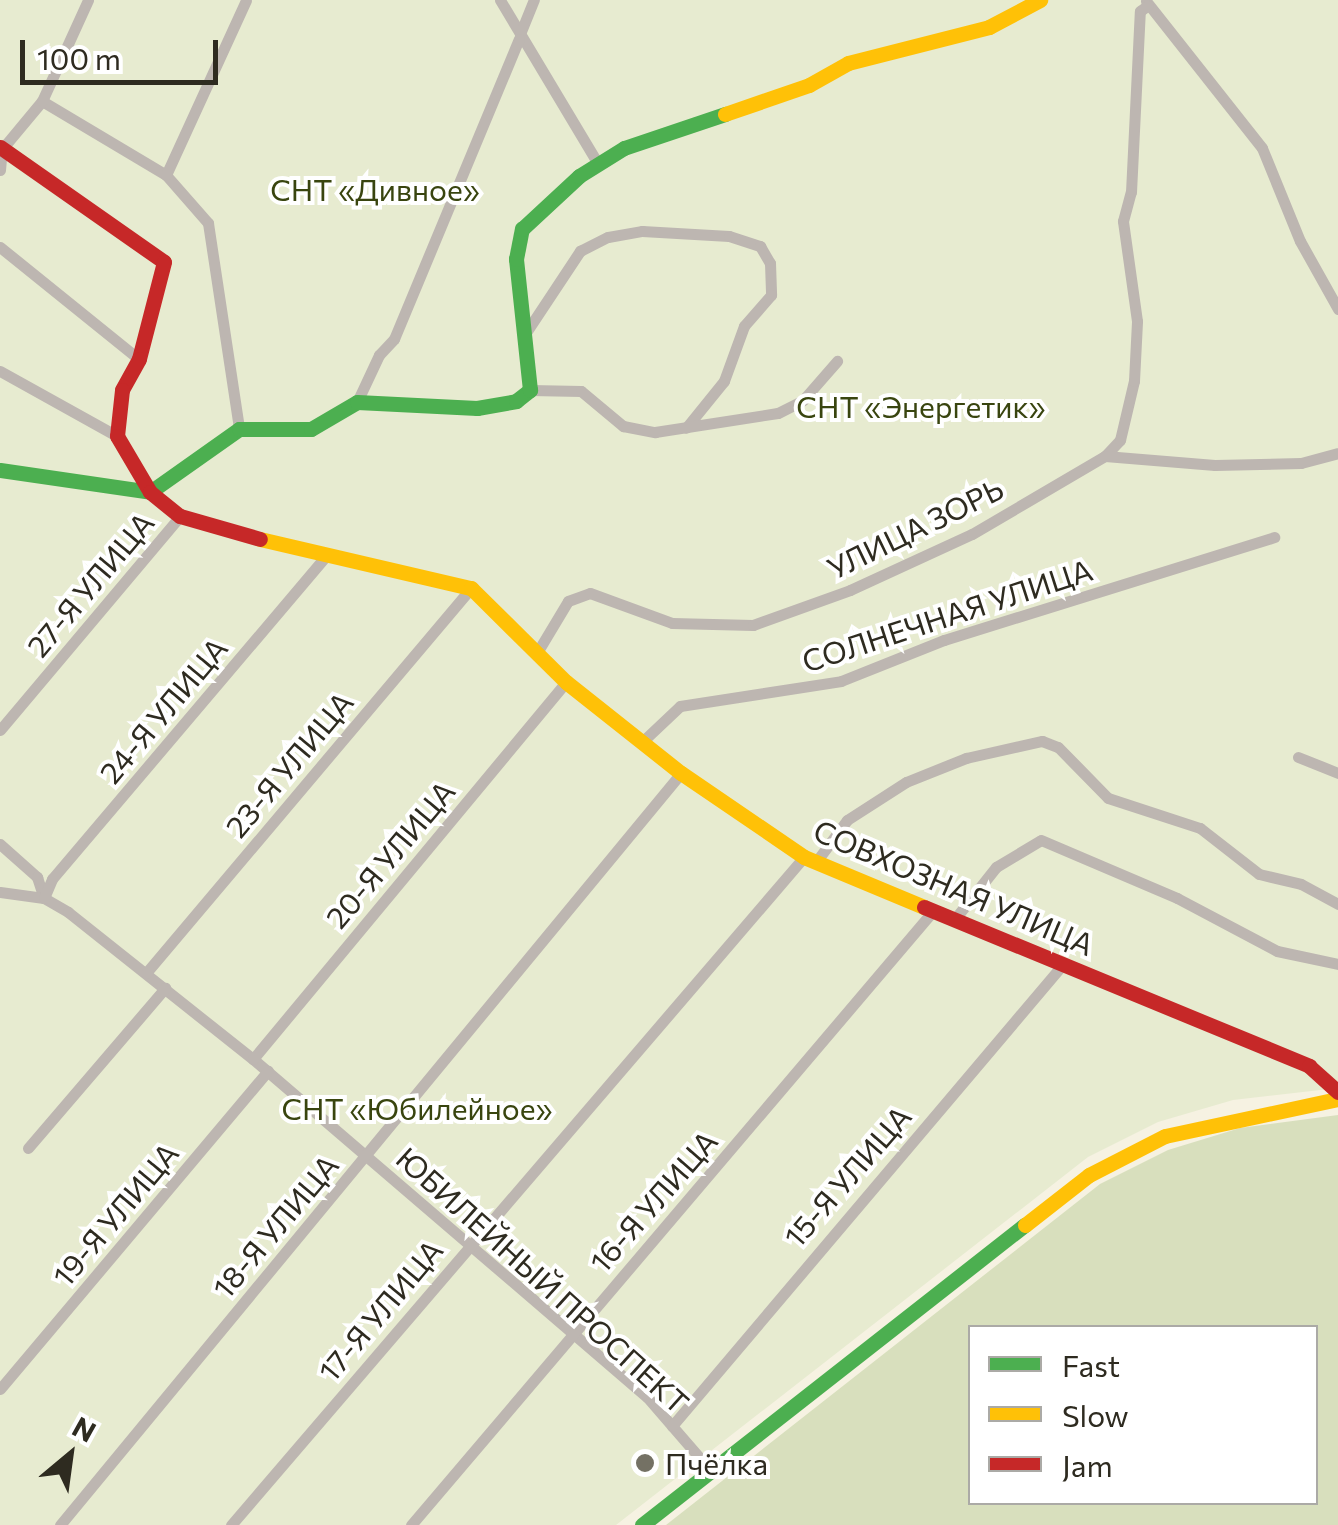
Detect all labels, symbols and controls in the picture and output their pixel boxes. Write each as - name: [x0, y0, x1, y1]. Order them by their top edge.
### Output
- scale bar: [25, 20, 222, 82]
- text: 100 m: [37, 39, 121, 76]
- park label: СНТ «Дивное»: [270, 171, 480, 207]
- park label: СНТ «Энергетик»: [796, 388, 1046, 424]
- street label: УЛИЦА ЗОРЬ: [821, 470, 1009, 586]
- street label: 27-Я УЛИЦА: [19, 505, 161, 663]
- street label: СОЛНЕЧНАЯ УЛИЦА: [797, 551, 1097, 679]
- street label: 24-Я УЛИЦА: [92, 630, 234, 790]
- street label: 23-Я УЛИЦА: [218, 684, 360, 844]
- street label: 20-Я УЛИЦА: [318, 773, 462, 935]
- street label: СОВХОЗНАЯ УЛИЦА: [809, 812, 1099, 962]
- park label: СНТ «Юбилейное»: [281, 1090, 553, 1126]
- street label: 15-Я УЛИЦА: [776, 1098, 918, 1254]
- street label: 16-Я УЛИЦА: [582, 1123, 724, 1279]
- street label: 19-Я УЛИЦА: [45, 1135, 185, 1293]
- street label: ЮБИЛЕЙНЫЙ ПРОСПЕКТ: [390, 1139, 696, 1421]
- street label: 18-Я УЛИЦА: [205, 1147, 345, 1305]
- street label: 17-Я УЛИЦА: [310, 1232, 450, 1388]
- legend: [968, 1325, 1318, 1505]
- text: Fast: [1062, 1346, 1120, 1383]
- text: Slow: [1062, 1396, 1129, 1433]
- north arrow: [20, 1405, 120, 1505]
- text: N: [67, 1409, 102, 1449]
- place label: Пчёлка: [665, 1445, 768, 1481]
- text: Jam: [1062, 1446, 1113, 1483]
- marker: Пчёлка: [634, 1452, 656, 1474]

